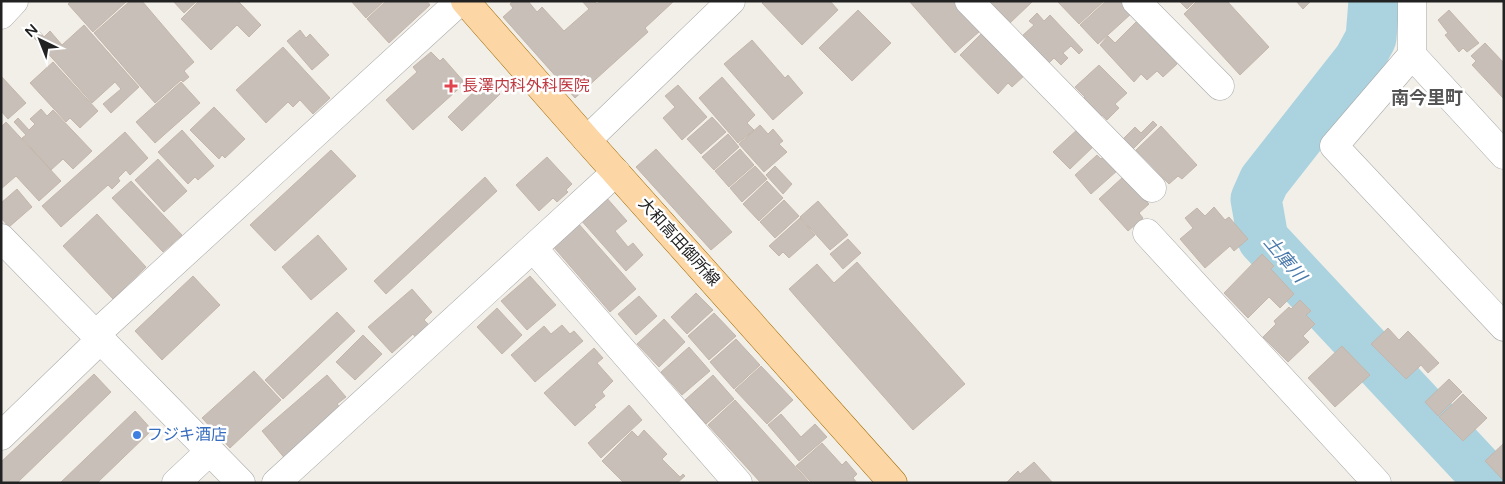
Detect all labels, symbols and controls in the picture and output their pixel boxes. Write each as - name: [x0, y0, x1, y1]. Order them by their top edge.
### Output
- north arrow: [15, 15, 65, 65]
- text: N: [22, 21, 41, 41]
- place label: 長澤内科外科医院: [462, 76, 590, 96]
- marker: 長澤内科外科医院: [444, 79, 458, 93]
- district label: 南今里町: [1391, 87, 1463, 109]
- street label: 大和高田御所線: [634, 194, 724, 290]
- water label: 土庫川: [1259, 231, 1312, 288]
- place label: フジキ酒店: [147, 425, 227, 445]
- marker: フジキ酒店: [131, 429, 143, 441]

